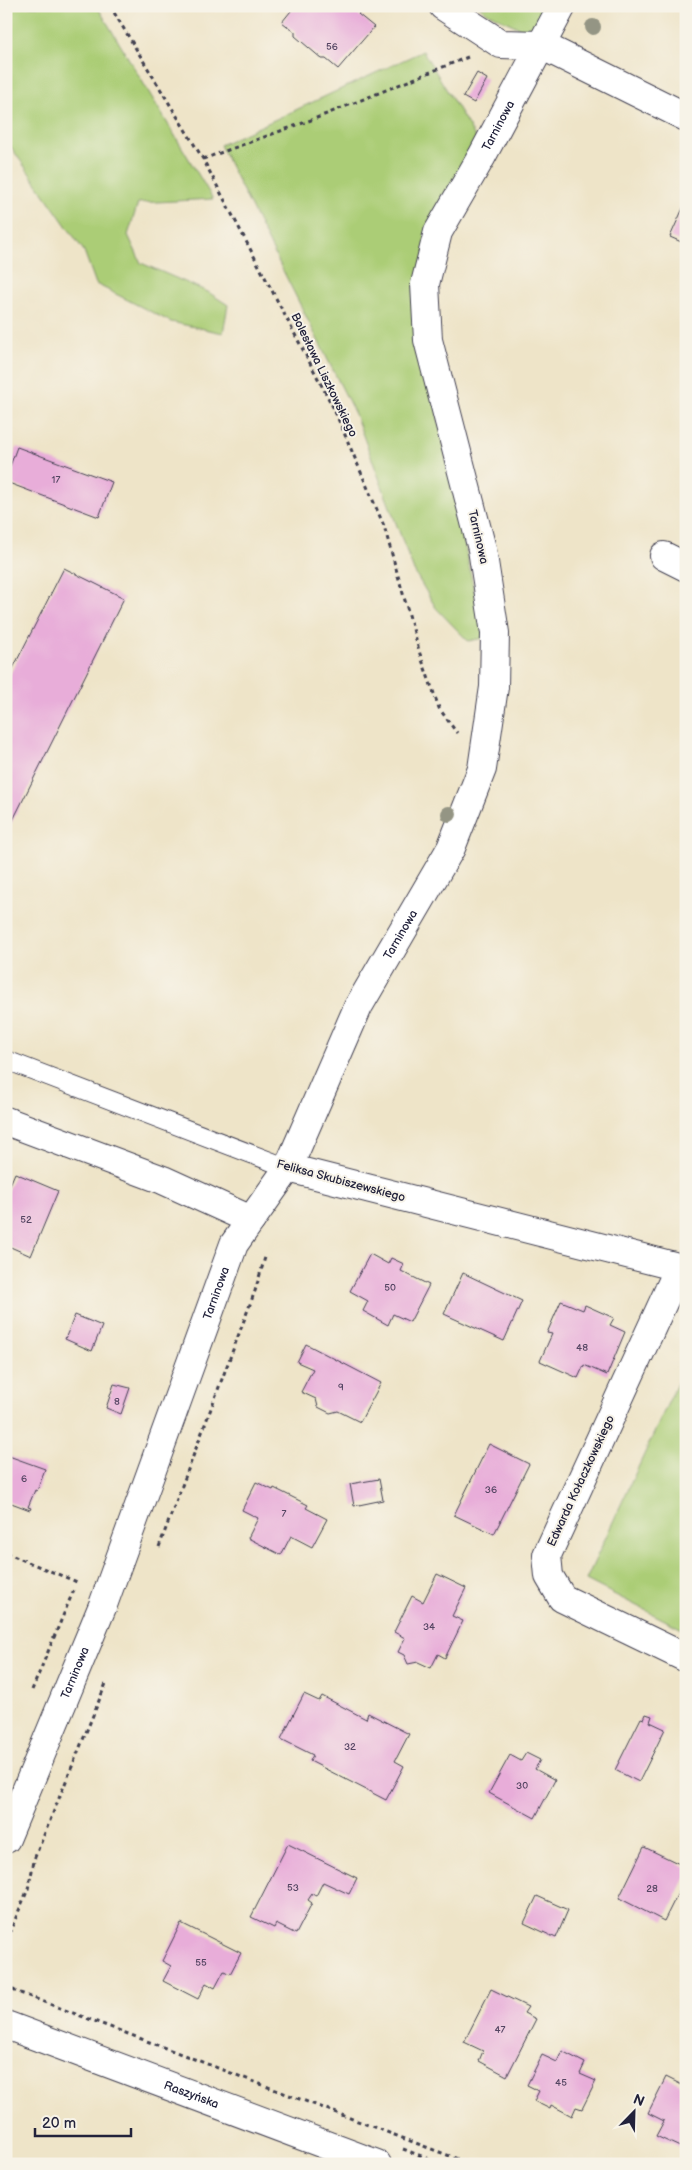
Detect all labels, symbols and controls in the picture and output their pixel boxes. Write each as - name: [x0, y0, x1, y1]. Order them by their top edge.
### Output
- house number: 56: [326, 41, 338, 53]
- street label: Tarninowa: [479, 98, 518, 153]
- street label: Bolesława Liszkowskiego: [287, 310, 361, 440]
- house number: 17: [52, 474, 60, 486]
- street label: Tarninowa: [465, 509, 492, 566]
- street label: Tarninowa: [380, 907, 421, 962]
- street label: Feliksa Skubiszewskiego: [275, 1157, 407, 1205]
- house number: 52: [20, 1214, 32, 1226]
- street label: Tarninowa: [200, 1265, 233, 1322]
- house number: 50: [384, 1282, 396, 1294]
- house number: 48: [576, 1342, 588, 1354]
- house number: 9: [338, 1381, 344, 1393]
- house number: 8: [114, 1396, 120, 1408]
- street label: Edwarda Kołaczkowskiego: [544, 1413, 618, 1549]
- house number: 6: [21, 1473, 27, 1485]
- house number: 36: [485, 1484, 497, 1496]
- house number: 7: [282, 1508, 287, 1520]
- house number: 34: [423, 1621, 435, 1633]
- street label: Tarninowa: [57, 1644, 92, 1701]
- house number: 32: [344, 1741, 356, 1753]
- house number: 30: [516, 1780, 528, 1792]
- house number: 53: [287, 1882, 299, 1894]
- house number: 28: [646, 1883, 658, 1895]
- house number: 55: [195, 1957, 207, 1969]
- house number: 47: [494, 2024, 506, 2036]
- street label: Raszyńska: [162, 2077, 221, 2112]
- house number: 45: [555, 2077, 567, 2089]
- north arrow: [610, 2088, 660, 2138]
- text: N: [631, 2091, 647, 2110]
- scale bar: [35, 2105, 131, 2137]
- text: 20 m: [42, 2114, 76, 2133]

